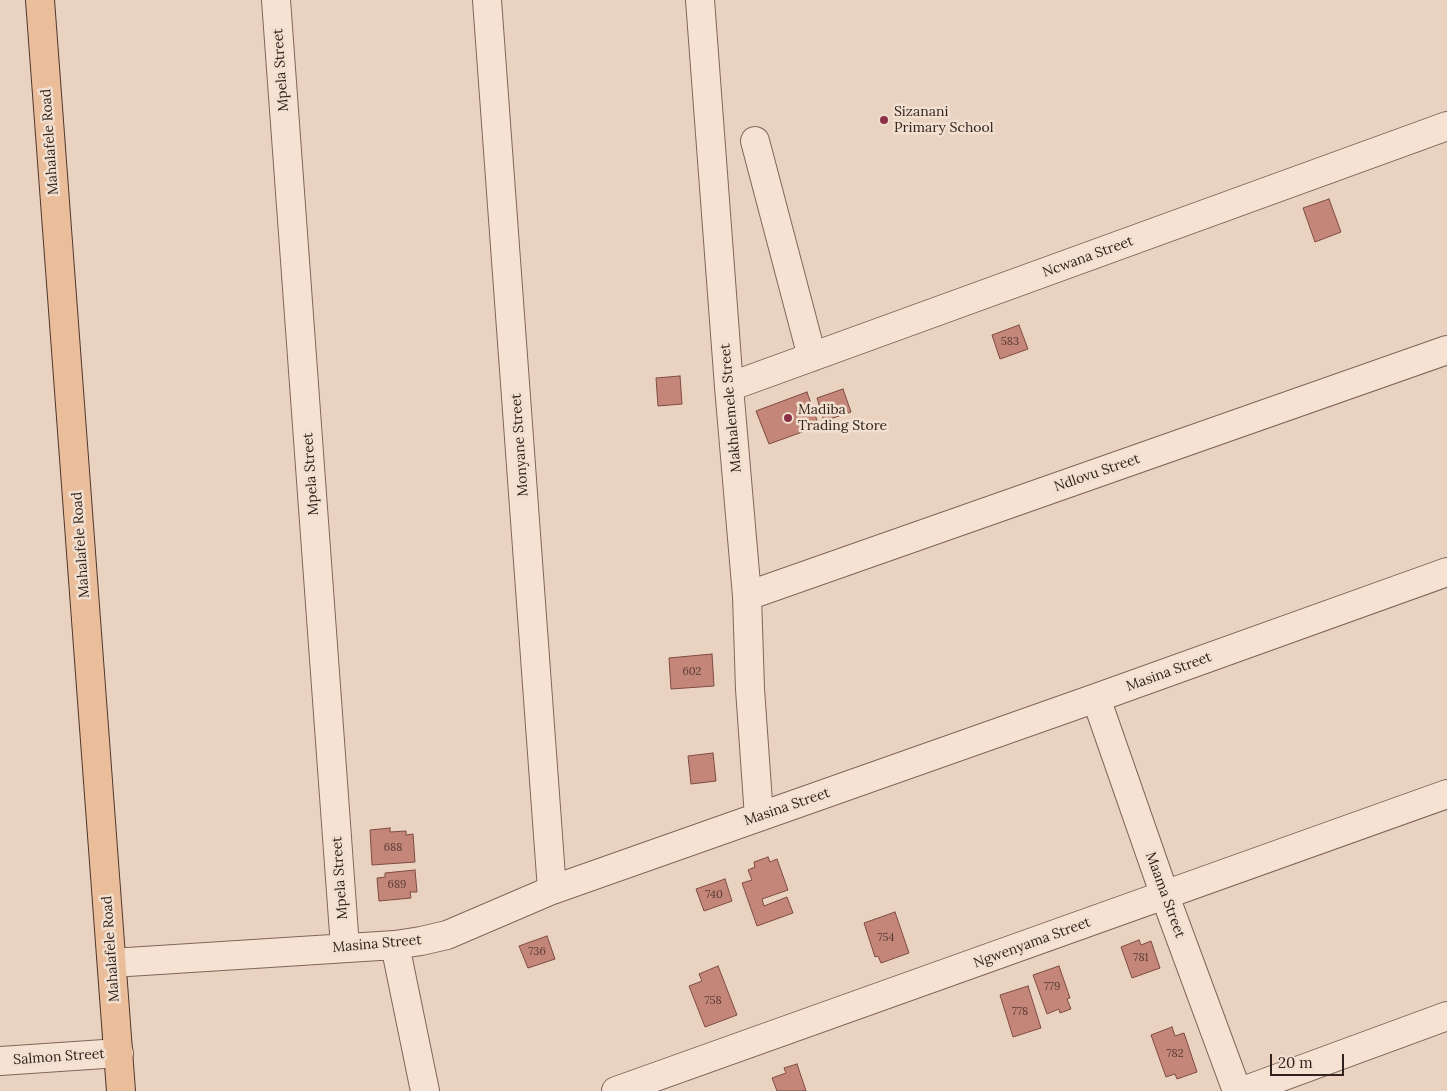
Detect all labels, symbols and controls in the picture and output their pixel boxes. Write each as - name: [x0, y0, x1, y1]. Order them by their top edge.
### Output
- street label: Mpela Street: [270, 28, 292, 112]
- street label: Mahalafele Road: [38, 88, 62, 196]
- place label: Sizanani Primary School: [894, 104, 994, 136]
- marker: Sizanani Primary School: [878, 114, 890, 126]
- street label: Ncwana Street: [1040, 233, 1136, 281]
- house number: 583: [1001, 335, 1019, 349]
- street label: Makhalemele Street: [717, 343, 745, 473]
- street label: Monyane Street: [508, 393, 532, 497]
- place label: Madiba Trading Store: [798, 402, 887, 434]
- marker: Madiba Trading Store: [782, 412, 794, 424]
- street label: Mpela Street: [300, 432, 322, 516]
- street label: Ndlovu Street: [1052, 450, 1142, 496]
- street label: Mahalafele Road: [69, 491, 93, 599]
- street label: Masina Street: [1124, 649, 1214, 695]
- house number: 602: [682, 665, 702, 679]
- street label: Masina Street: [742, 784, 832, 830]
- street label: Mpela Street: [329, 836, 351, 920]
- house number: 688: [384, 841, 402, 855]
- street label: Maama Street: [1142, 850, 1188, 940]
- house number: 689: [388, 878, 406, 892]
- house number: 740: [705, 888, 723, 902]
- street label: Mahalafele Road: [99, 895, 123, 1003]
- street label: Ngwenyama Street: [971, 914, 1093, 972]
- house number: 754: [877, 931, 895, 945]
- street label: Masina Street: [332, 932, 422, 956]
- house number: 736: [528, 945, 546, 959]
- house number: 781: [1133, 951, 1149, 965]
- house number: 779: [1044, 980, 1060, 994]
- house number: 758: [704, 994, 722, 1008]
- house number: 778: [1012, 1005, 1028, 1019]
- scale bar: [1272, 1044, 1346, 1076]
- street label: Salmon Street: [13, 1045, 105, 1069]
- house number: 782: [1166, 1047, 1184, 1061]
- text: 20 m: [1278, 1053, 1313, 1072]

